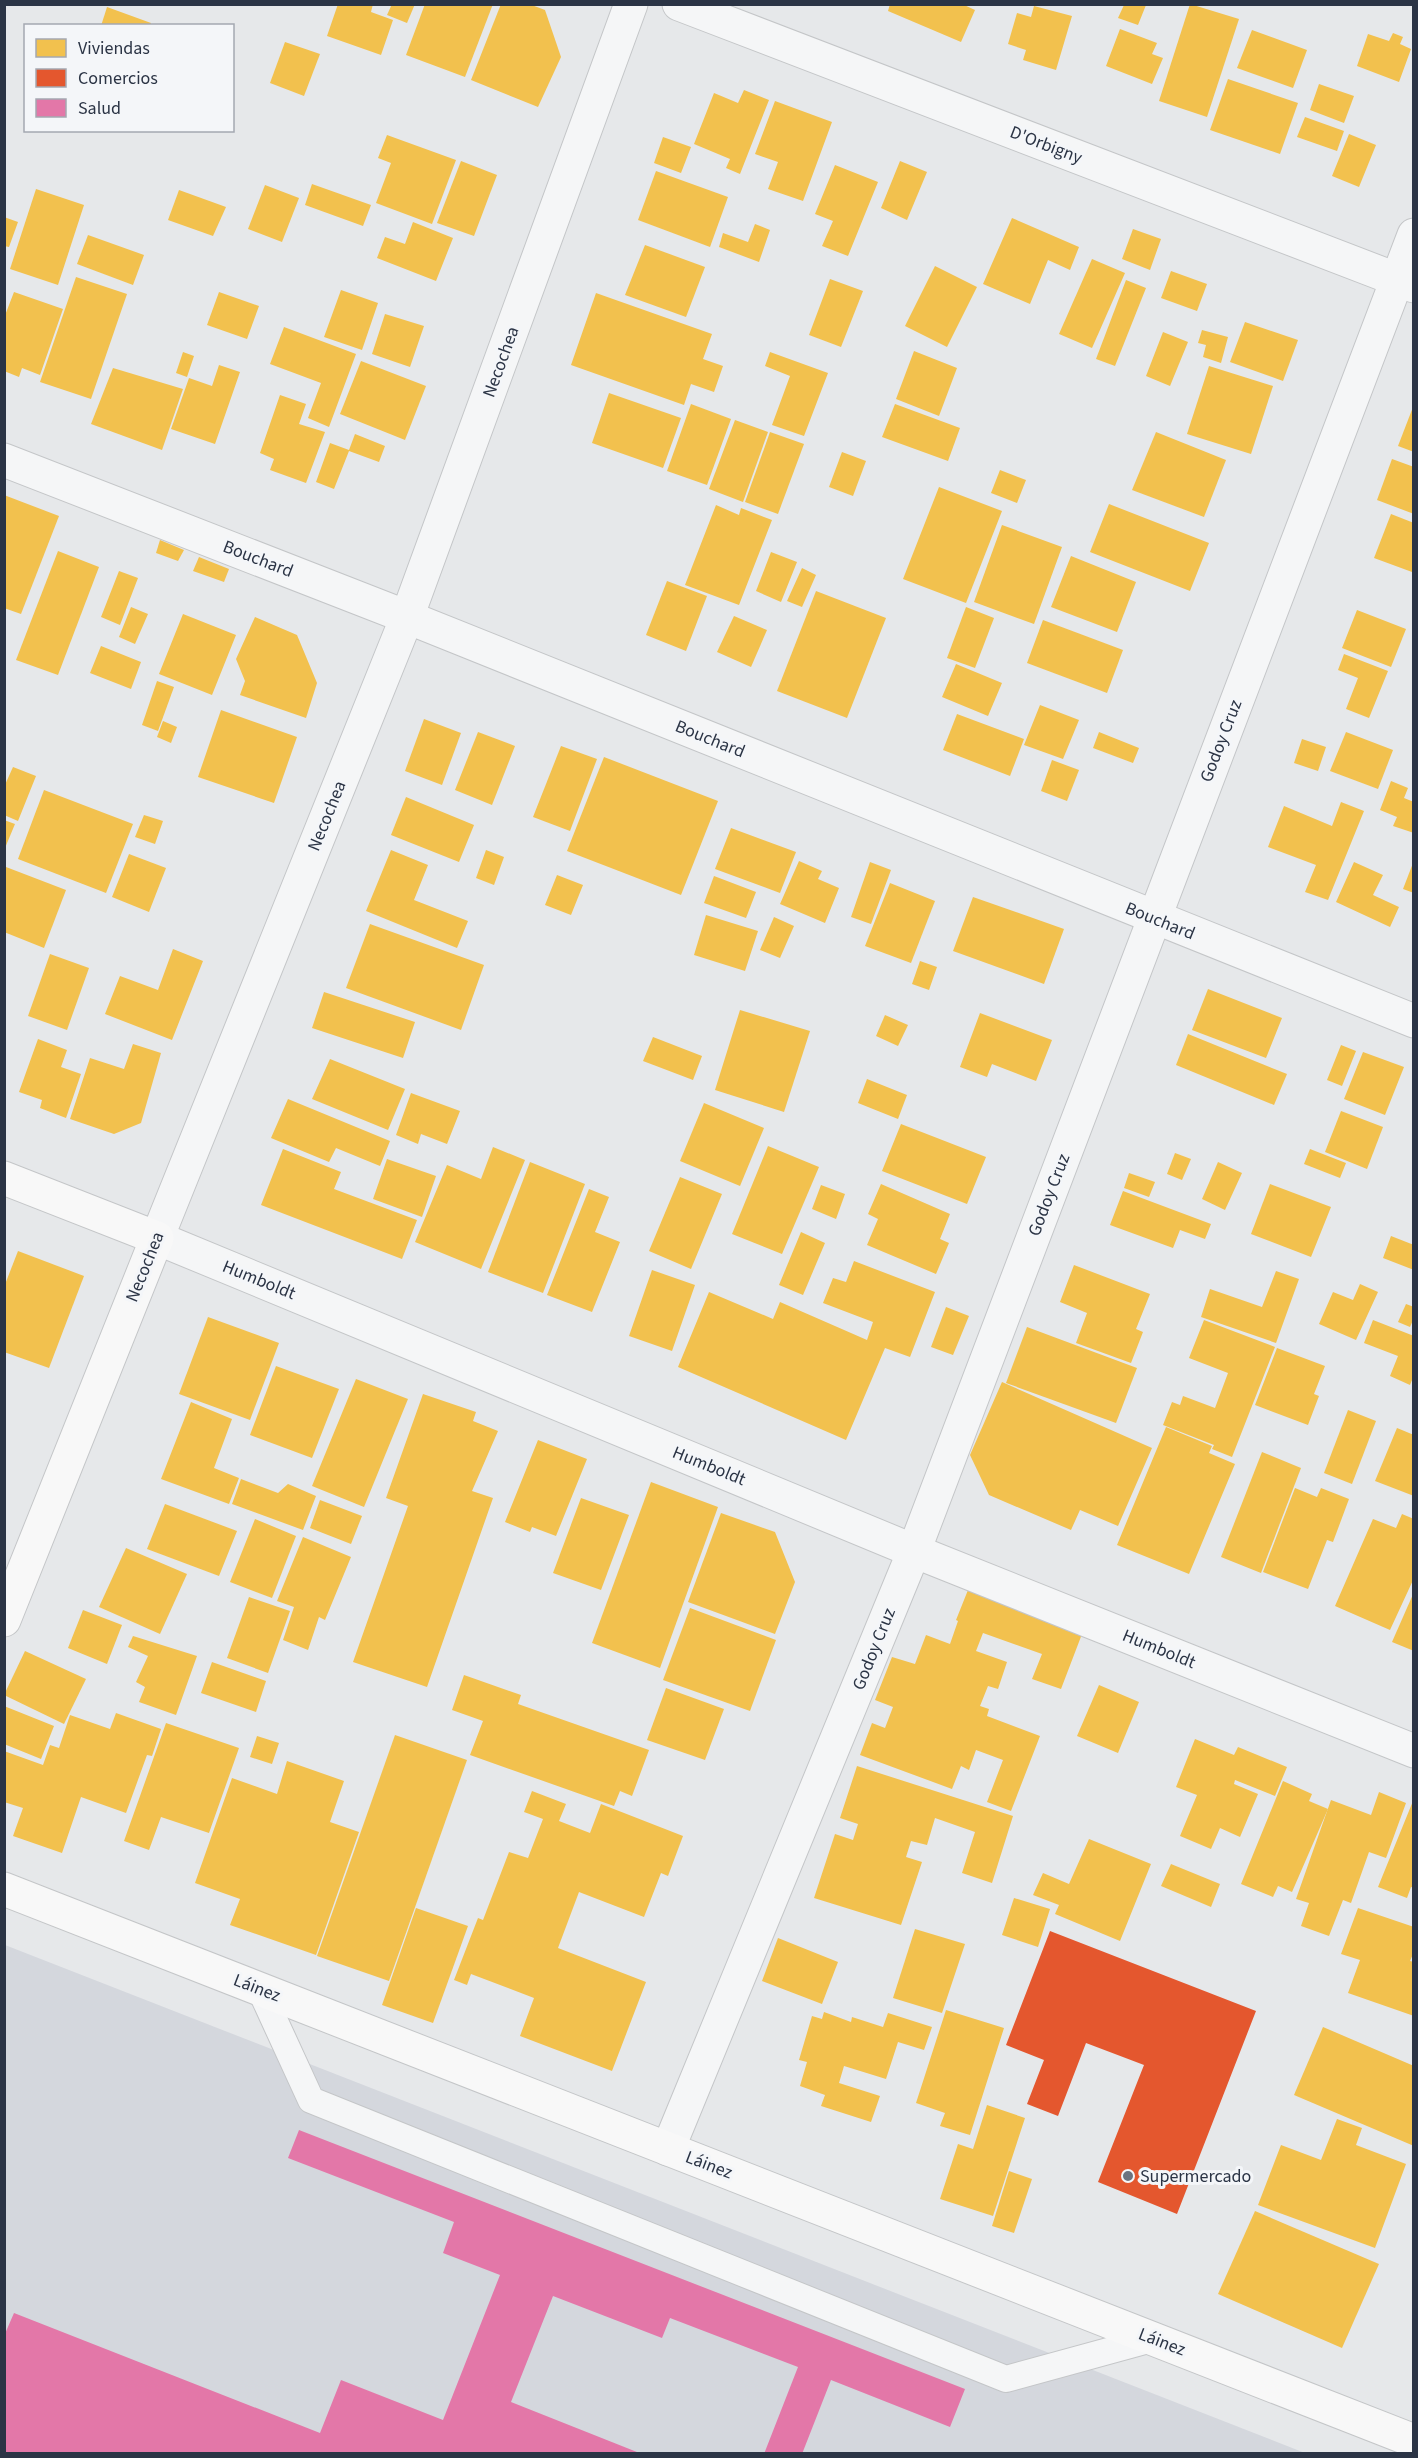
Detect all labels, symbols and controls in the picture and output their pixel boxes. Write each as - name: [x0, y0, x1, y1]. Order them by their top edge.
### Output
- legend: [24, 24, 234, 132]
- text: Viviendas: [78, 36, 150, 61]
- text: Comercios: [78, 66, 158, 91]
- text: Salud: [78, 96, 121, 121]
- street label: D'Orbigny: [1006, 120, 1086, 170]
- street label: Necochea: [477, 323, 525, 401]
- street label: Bouchard: [219, 534, 297, 584]
- street label: Godoy Cruz: [1194, 696, 1248, 786]
- street label: Bouchard: [671, 714, 749, 764]
- street label: Necochea: [302, 777, 352, 855]
- street label: Bouchard: [1121, 896, 1199, 946]
- street label: Godoy Cruz: [1022, 1150, 1076, 1240]
- street label: Necochea: [120, 1228, 170, 1306]
- street label: Humboldt: [219, 1254, 299, 1306]
- street label: Humboldt: [669, 1440, 749, 1492]
- street label: Godoy Cruz: [846, 1604, 902, 1694]
- street label: Humboldt: [1119, 1623, 1199, 1675]
- street label: Láinez: [230, 1968, 285, 2009]
- street label: Láinez: [682, 2145, 737, 2186]
- place label: Supermercado: [1140, 2164, 1251, 2189]
- marker: Supermercado: [1121, 2169, 1135, 2183]
- street label: Láinez: [1135, 2322, 1190, 2363]

